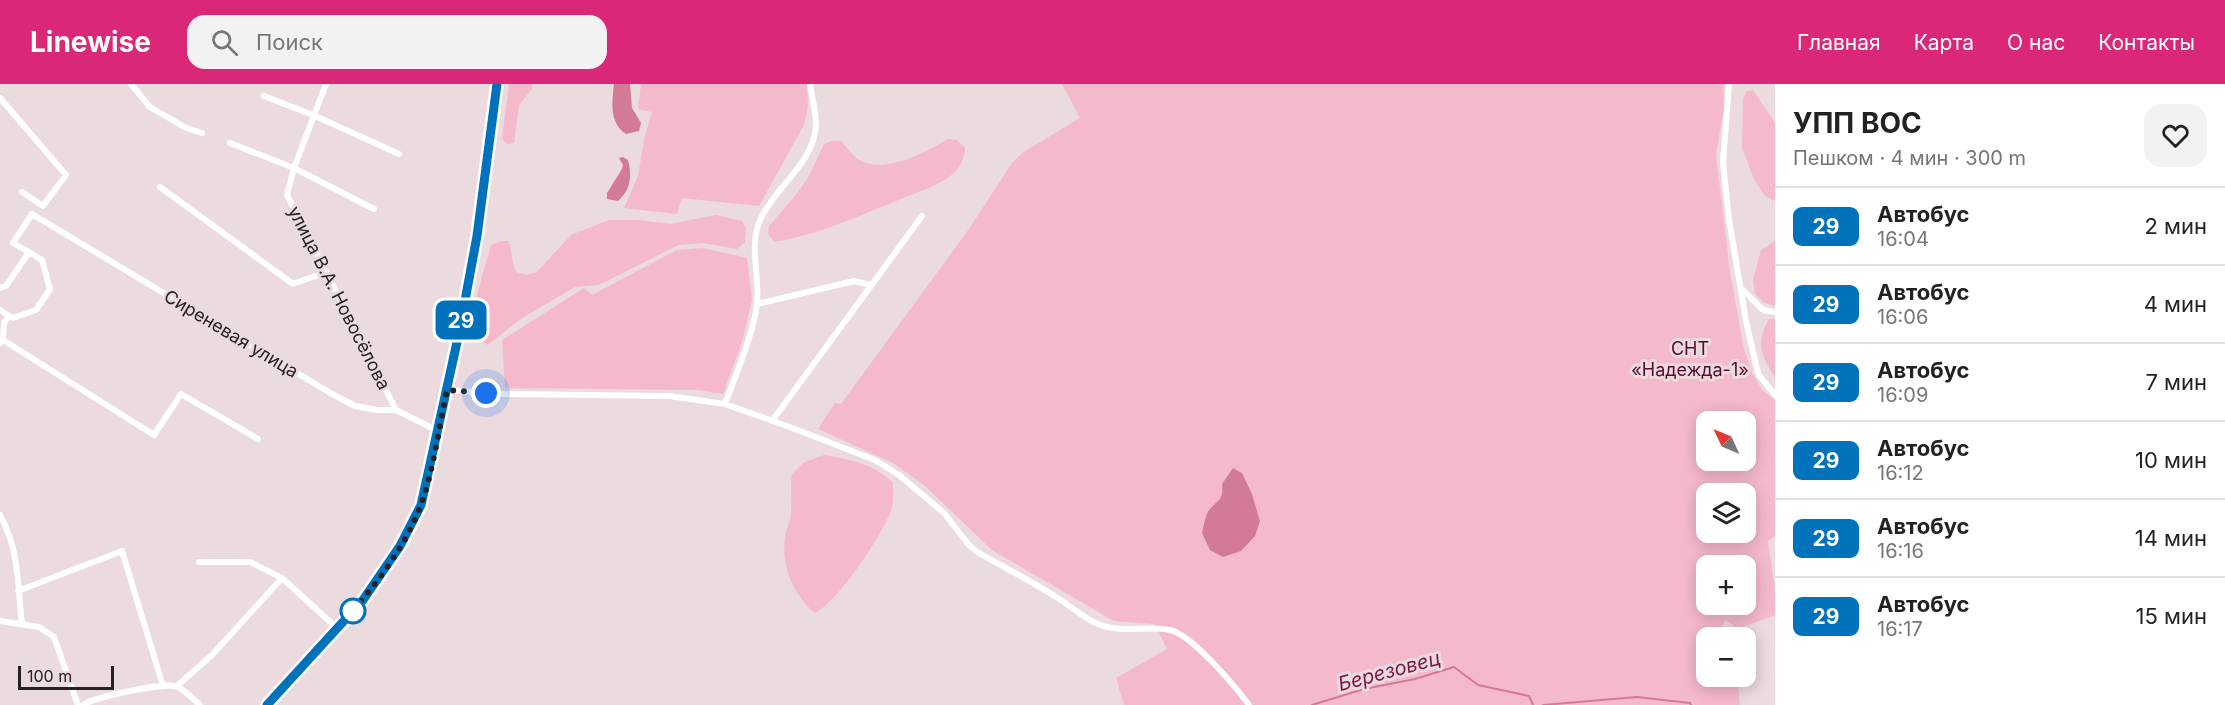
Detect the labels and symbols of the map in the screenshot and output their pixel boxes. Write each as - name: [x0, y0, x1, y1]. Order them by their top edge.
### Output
- street label: улица В.А. Новосёлова: [284, 202, 395, 393]
- street label: Сиреневая улица: [160, 285, 302, 382]
- line badge: 29: [434, 300, 488, 340]
- park label: СНТ «Надежда-1»: [1631, 338, 1749, 380]
- your location: [471, 378, 501, 408]
- north arrow: [1696, 411, 1756, 471]
- unlabelled marker: [340, 598, 366, 624]
- water label: Березовец: [1335, 646, 1443, 696]
- scale bar: [18, 663, 114, 690]

